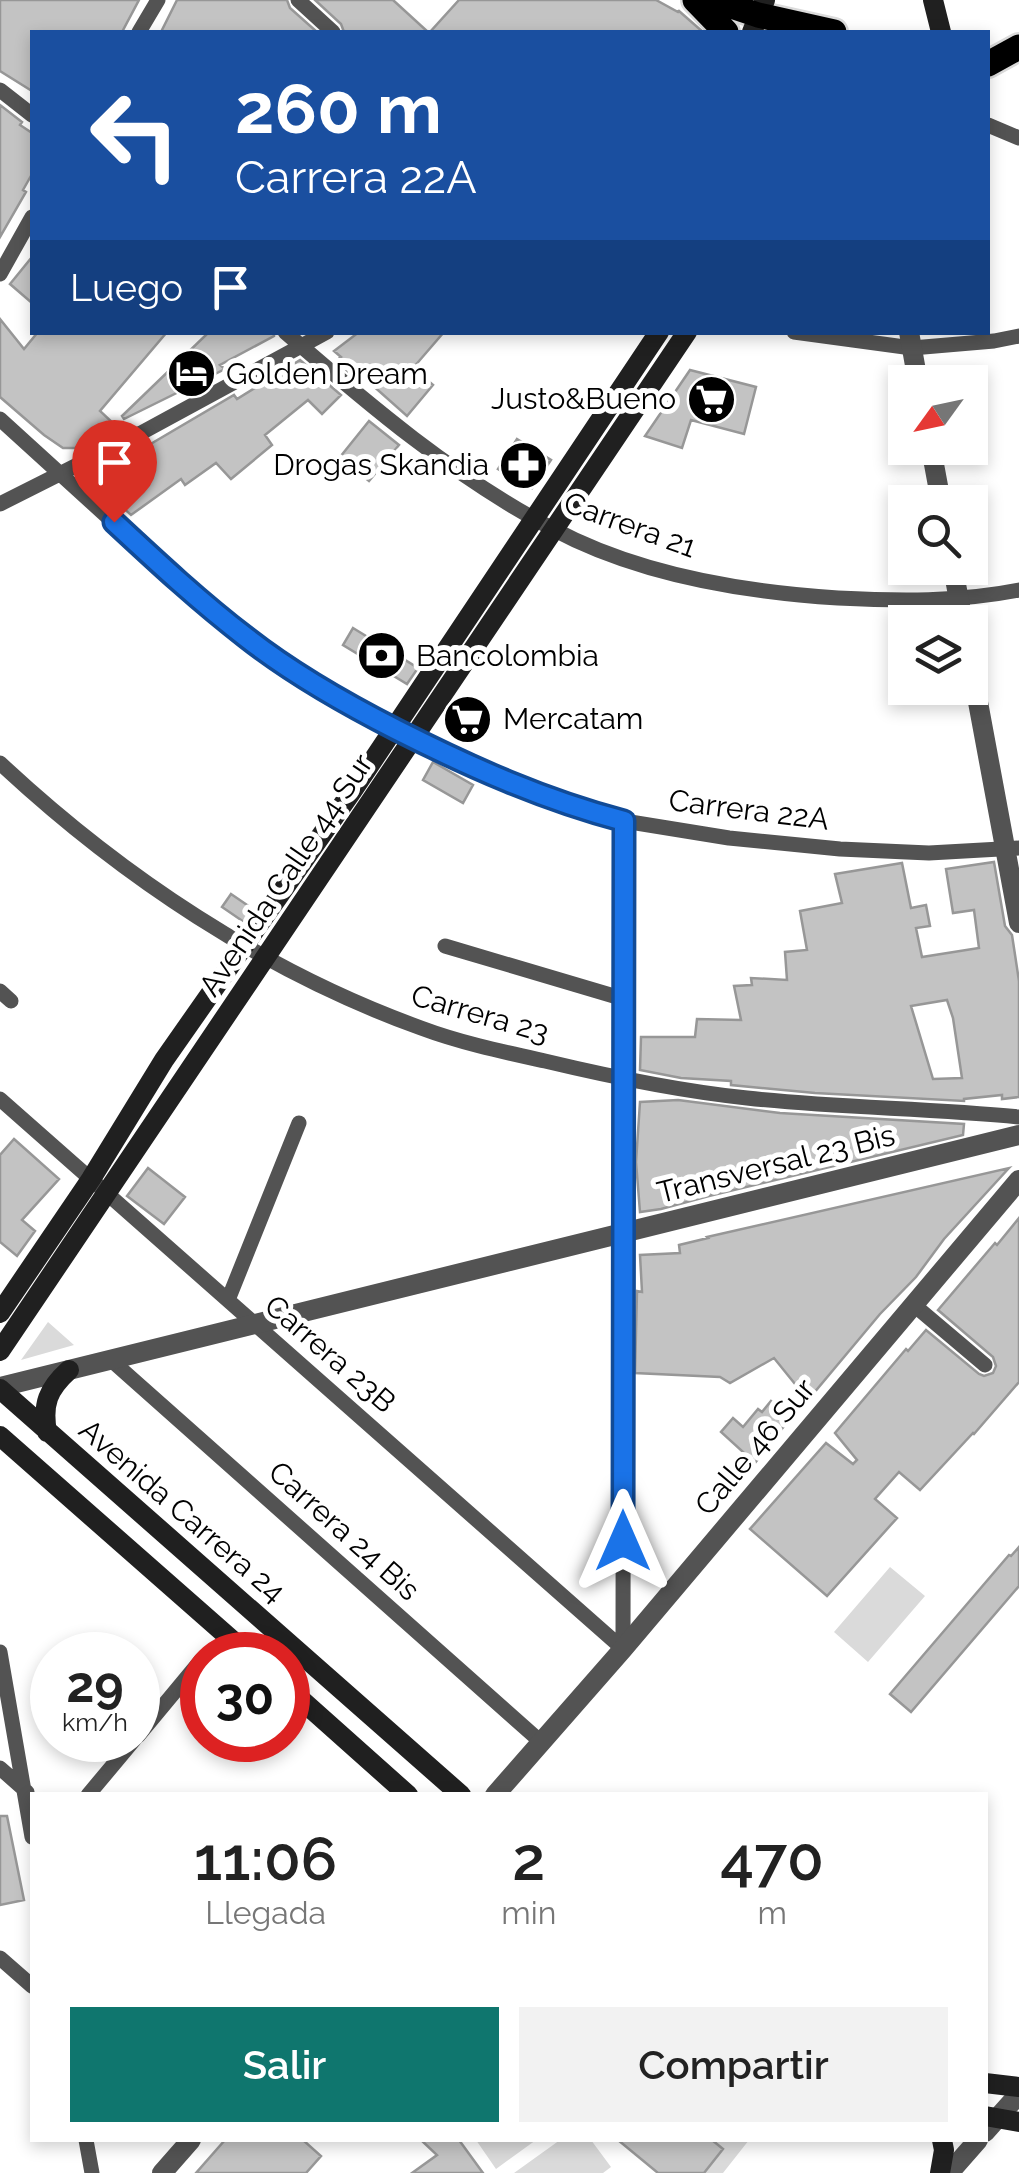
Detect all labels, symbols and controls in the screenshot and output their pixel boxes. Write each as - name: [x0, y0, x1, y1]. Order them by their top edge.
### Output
- text: 260 m: [235, 67, 442, 149]
- icon: left: [70, 70, 200, 200]
- text: Carrera 22A: [235, 151, 477, 204]
- icon: arrive: [203, 260, 258, 315]
- text: Luego: [70, 265, 183, 310]
- hotel icon: Golden Dream: [165, 348, 217, 400]
- place label: Golden Dream: [226, 356, 428, 391]
- north arrow: [888, 365, 988, 465]
- map controls: [888, 365, 988, 705]
- supermarket icon: Justo&Bueno: [685, 373, 737, 425]
- place label: Justo&Bueno: [491, 381, 676, 416]
- pin: [72, 420, 157, 523]
- icon: arrive: [87, 435, 142, 490]
- pharmacy icon: Drogas Skandia: [498, 439, 550, 491]
- place label: Drogas Skandia: [273, 447, 489, 482]
- street label: Carrera 21: [559, 484, 701, 565]
- button: search: [888, 485, 988, 585]
- button: layers: [888, 605, 988, 705]
- bank icon: Bancolombia: [355, 630, 407, 682]
- place label: Bancolombia: [416, 638, 599, 673]
- supermarket icon: Mercatam: [442, 693, 494, 745]
- place label: Mercatam: [503, 701, 643, 736]
- street label: Avenida Calle 44 Sur: [192, 747, 380, 1002]
- street label: Carrera 22A: [667, 782, 831, 837]
- street label: Carrera 23: [407, 977, 553, 1050]
- street label: Transversal 23 Bis: [653, 1117, 898, 1210]
- street label: Carrera 23B: [258, 1288, 403, 1420]
- street label: Calle 46 Sur: [687, 1371, 822, 1522]
- street label: Avenida Carrera 24: [72, 1412, 292, 1609]
- street label: Carrera 24 Bis: [262, 1454, 427, 1607]
- position arrow: [571, 1489, 675, 1593]
- speed limit sign: 30: [180, 1632, 310, 1762]
- text: 29: [66, 1655, 124, 1714]
- text: km/h: [62, 1707, 128, 1737]
- text: 11:06: [194, 1824, 337, 1894]
- text: 2: [512, 1824, 545, 1894]
- text: 470: [720, 1824, 824, 1894]
- text: Llegada: [205, 1894, 326, 1931]
- text: min: [501, 1894, 556, 1931]
- text: m: [757, 1894, 787, 1931]
- button: Salir: [70, 2007, 499, 2122]
- button: Compartir: [519, 2007, 948, 2122]

